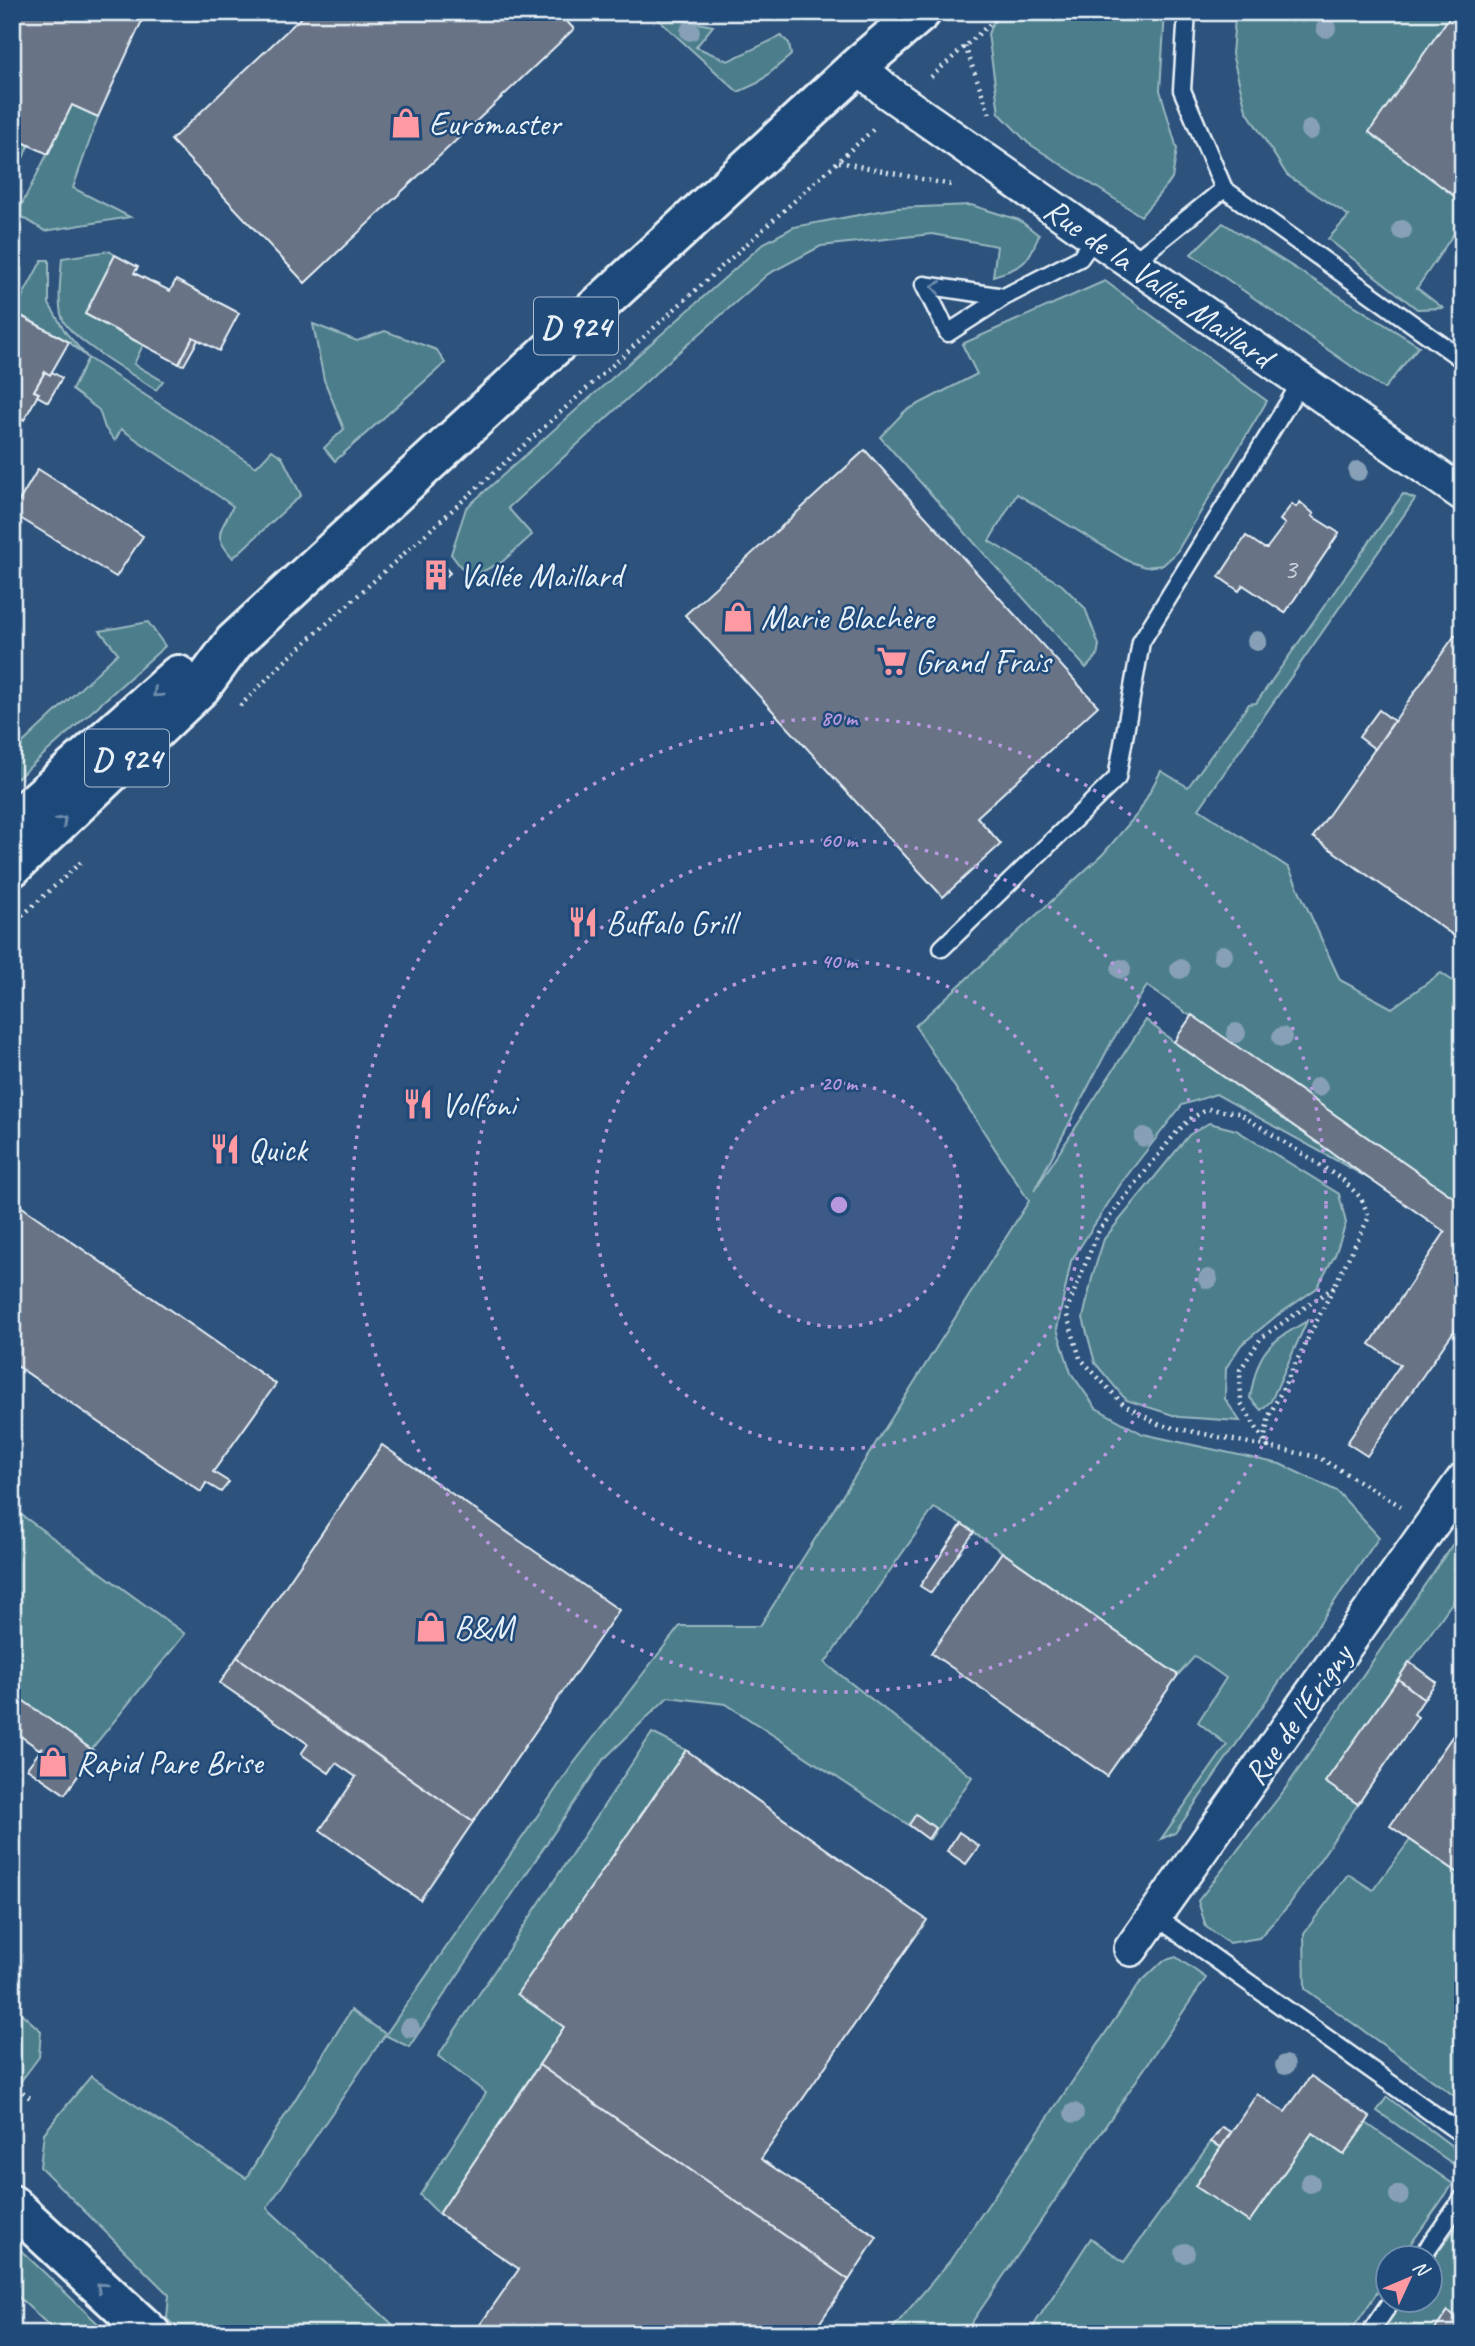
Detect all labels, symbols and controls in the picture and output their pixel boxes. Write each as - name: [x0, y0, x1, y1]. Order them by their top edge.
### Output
- place label: Euromaster: [429, 103, 563, 145]
- shop icon: Euromaster: [389, 106, 423, 140]
- street label: Rue de la Vallée Maillard: [1036, 188, 1285, 380]
- one-way arrow: [930, 280, 942, 295]
- road number: D 924: [534, 298, 618, 354]
- house number: 3: [1283, 549, 1299, 587]
- place label: Vallée Maillard: [459, 555, 627, 597]
- building icon: Vallée Maillard: [419, 558, 453, 592]
- place label: Marie Blachère: [761, 597, 936, 639]
- shop icon: Marie Blachère: [721, 600, 755, 634]
- place label: Grand Frais: [915, 641, 1053, 683]
- supermarket icon: Grand Frais: [875, 644, 909, 678]
- one-way arrow: [152, 685, 165, 698]
- text: 80 m: [821, 705, 859, 731]
- road number: D 924: [85, 730, 169, 786]
- one-way arrow: [54, 816, 67, 829]
- text: 60 m: [821, 827, 859, 853]
- place label: Buffalo Grill: [606, 902, 741, 944]
- restaurant icon: Buffalo Grill: [566, 905, 600, 939]
- text: 40 m: [821, 948, 859, 974]
- text: 20 m: [821, 1070, 859, 1096]
- place label: Volfoni: [441, 1084, 520, 1126]
- restaurant icon: Volfoni: [401, 1087, 435, 1121]
- place label: Quick: [248, 1129, 309, 1171]
- restaurant icon: Quick: [208, 1132, 242, 1166]
- centre of rings: [827, 1193, 851, 1217]
- place label: B&M: [454, 1607, 517, 1649]
- shop icon: B&M: [414, 1610, 448, 1644]
- street label: Rue de l'Erigny: [1234, 1634, 1363, 1793]
- place label: Rapid Pare Brise: [76, 1742, 265, 1784]
- shop icon: Rapid Pare Brise: [36, 1745, 70, 1779]
- north arrow: [1374, 2244, 1444, 2314]
- text: N: [1408, 2255, 1435, 2283]
- one-way arrow: [96, 2283, 109, 2296]

